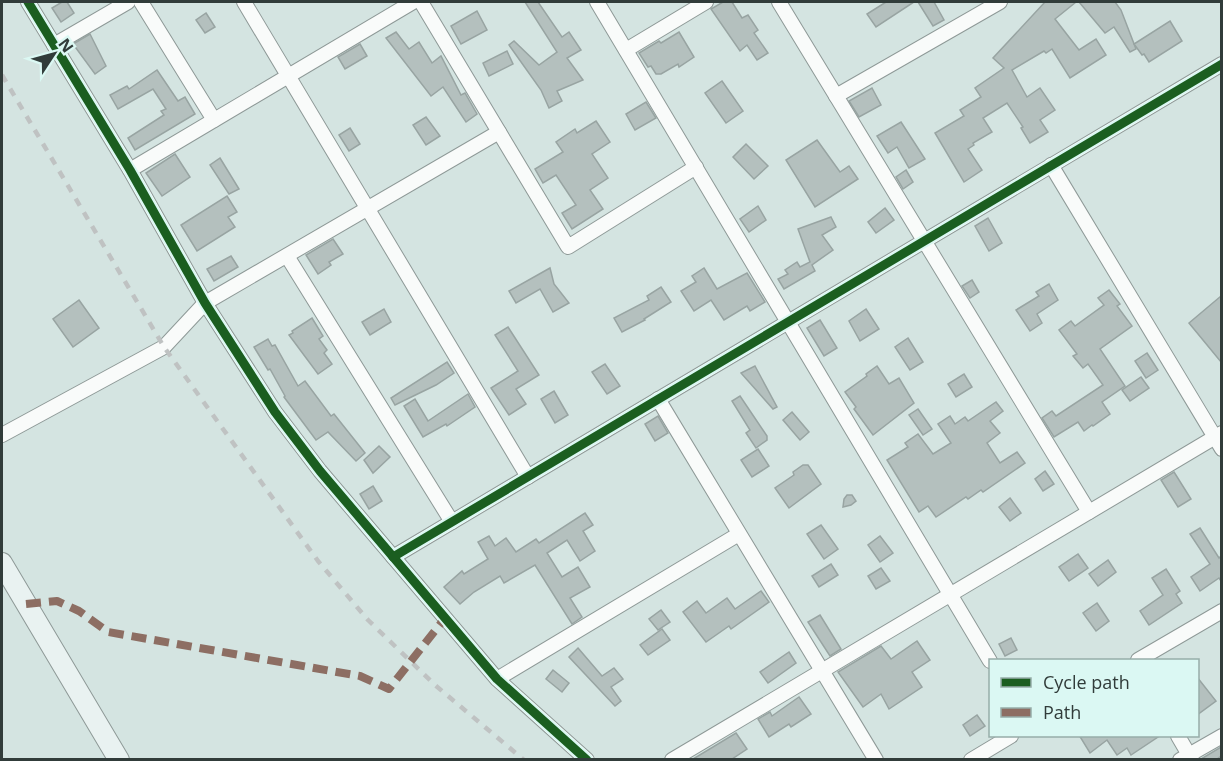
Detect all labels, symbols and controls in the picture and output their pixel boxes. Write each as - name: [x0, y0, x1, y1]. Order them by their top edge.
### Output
- north arrow: [24, 24, 84, 84]
- text: N: [53, 33, 79, 57]
- legend: [989, 659, 1199, 737]
- text: Cycle path: [1043, 670, 1130, 694]
- text: Path: [1043, 700, 1081, 724]

